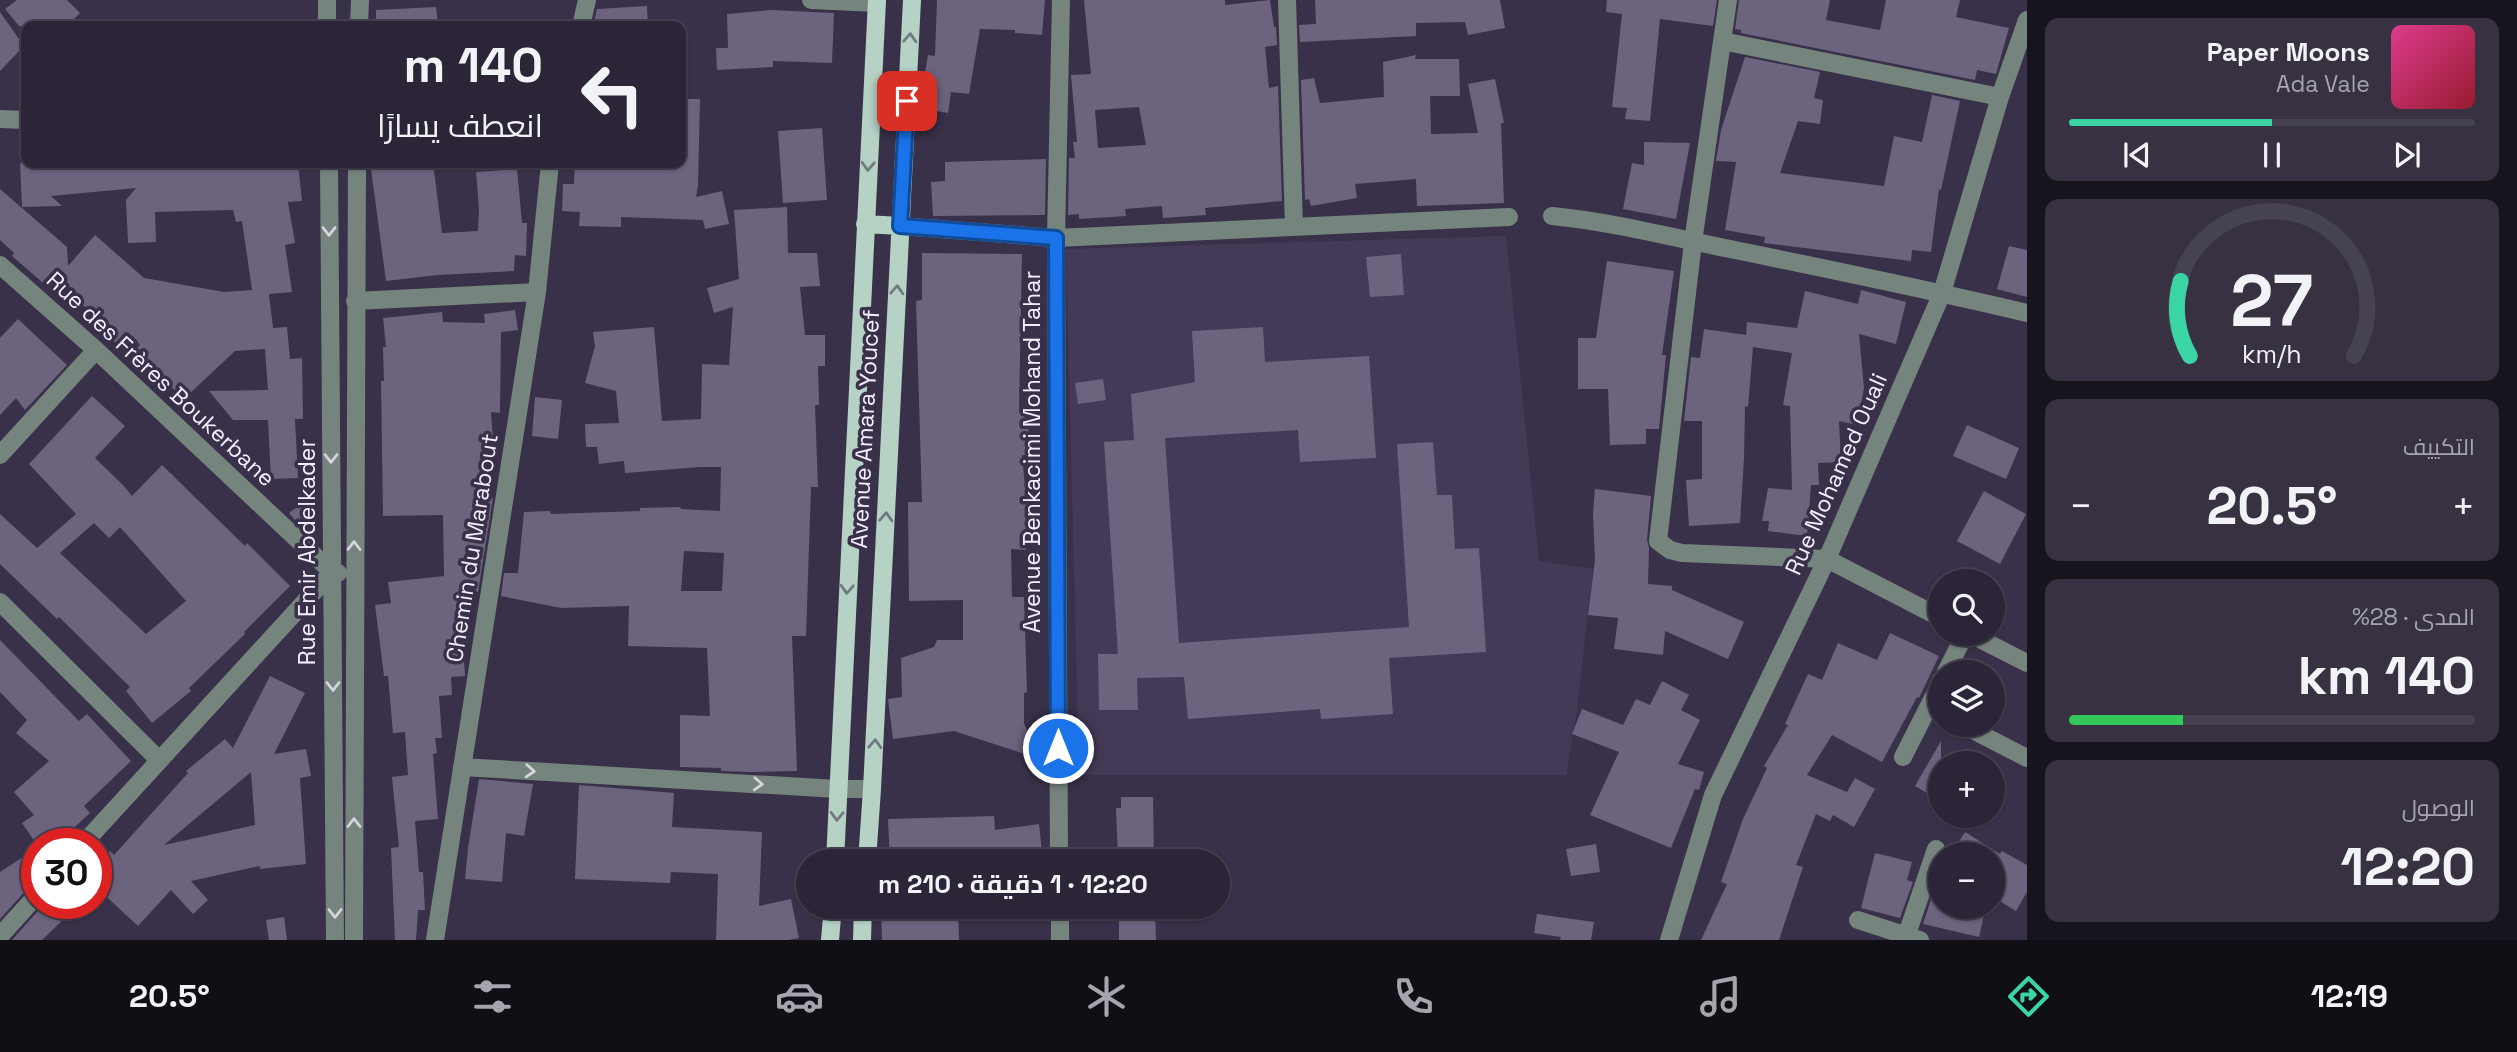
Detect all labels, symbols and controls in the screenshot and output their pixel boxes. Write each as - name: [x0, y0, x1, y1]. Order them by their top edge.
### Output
- one-way arrow: [902, 32, 917, 43]
- text: 140 m: [404, 34, 543, 96]
- text: Paper Moons: [2207, 35, 2370, 69]
- icon: left: [567, 49, 658, 140]
- text: Ada Vale: [2276, 69, 2370, 99]
- pin: [877, 71, 937, 131]
- icon: arrive: [888, 82, 926, 120]
- text: انعطف يسارًا: [377, 106, 543, 146]
- icon: previous: [2118, 136, 2156, 174]
- icon: pause: [2253, 136, 2291, 174]
- icon: next: [2388, 136, 2426, 174]
- one-way arrow: [861, 161, 876, 172]
- one-way arrow: [321, 226, 337, 237]
- text: 27: [2231, 254, 2313, 347]
- street label: Rue des Frères Boukerbane: [40, 265, 282, 493]
- street label: Avenue Benkacimi Mohand Tahar: [1017, 271, 1047, 633]
- one-way arrow: [889, 284, 904, 295]
- street label: Avenue Amara Youcef: [844, 309, 886, 549]
- text: km/h: [2242, 337, 2302, 369]
- street label: Rue Mohamed Ouali: [1778, 368, 1894, 580]
- street label: Chemin du Marabout: [439, 432, 505, 664]
- text: التكييف: [2403, 432, 2475, 462]
- street label: Rue Emir Abdelkader: [292, 439, 322, 665]
- one-way arrow: [323, 454, 339, 464]
- text: 20.5°: [2206, 473, 2338, 539]
- text: −: [2069, 482, 2093, 530]
- text: +: [2451, 482, 2475, 530]
- one-way arrow: [878, 511, 893, 522]
- one-way arrow: [346, 541, 362, 551]
- map controls: [1928, 569, 2005, 919]
- button: search: [1928, 569, 2005, 646]
- one-way arrow: [840, 584, 855, 595]
- text: المدى · 28%: [2352, 602, 2475, 632]
- text: 140 km: [2298, 643, 2475, 709]
- button: layers: [1928, 660, 2005, 737]
- one-way arrow: [325, 681, 341, 692]
- position arrow: [1021, 711, 1095, 785]
- one-way arrow: [867, 738, 882, 749]
- button: +: [1928, 751, 2005, 828]
- one-way arrow: [525, 763, 536, 778]
- one-way arrow: [752, 777, 763, 792]
- text: الوصول: [2402, 793, 2475, 823]
- one-way arrow: [829, 811, 844, 822]
- one-way arrow: [346, 817, 362, 828]
- speed limit sign: 30: [21, 828, 112, 919]
- text: 12:20: [2341, 834, 2475, 900]
- button: −: [1928, 842, 2005, 919]
- text: 12:20 · 1 دقيقة · 210 m: [878, 867, 1148, 901]
- one-way arrow: [327, 909, 343, 919]
- icon: filters: [468, 972, 517, 1021]
- icon: car: [775, 972, 824, 1021]
- icon: climate: [1082, 972, 1131, 1021]
- icon: phone: [1389, 972, 1438, 1021]
- icon: music: [1696, 972, 1745, 1021]
- icon: directions: [2004, 972, 2053, 1021]
- text: 20.5°: [129, 976, 210, 1016]
- text: 12:19: [2311, 976, 2388, 1016]

